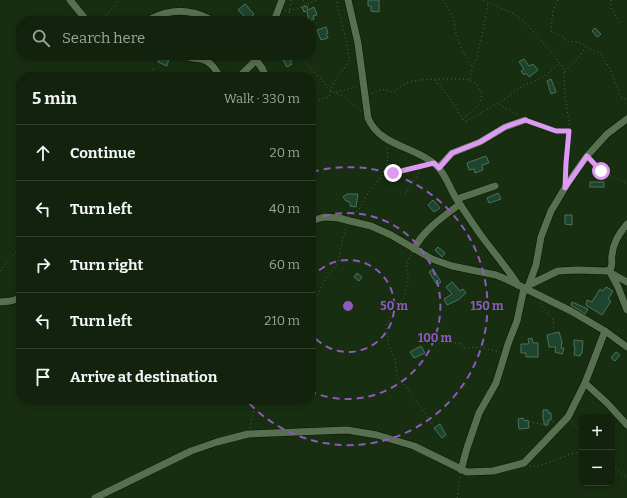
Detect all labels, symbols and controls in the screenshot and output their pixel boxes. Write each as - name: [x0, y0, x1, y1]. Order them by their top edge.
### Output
- search box: [16, 16, 316, 60]
- icon: search: [30, 27, 52, 49]
- text: Search here: [62, 29, 145, 47]
- text: 5 min: [32, 88, 77, 109]
- text: Walk · 330 m: [224, 91, 300, 106]
- icon: ahead: [32, 142, 54, 164]
- text: Continue: [70, 144, 136, 162]
- text: 20 m: [270, 145, 300, 160]
- route start: [592, 162, 610, 180]
- route end: [384, 164, 402, 182]
- icon: left: [32, 198, 54, 220]
- text: Turn left: [70, 200, 132, 218]
- text: 40 m: [269, 201, 300, 216]
- icon: right: [32, 254, 54, 276]
- text: Turn right: [70, 256, 143, 274]
- text: 60 m: [269, 257, 300, 272]
- centre of rings: [341, 299, 355, 313]
- text: 50 m: [380, 299, 408, 313]
- text: 150 m: [471, 299, 504, 313]
- icon: left: [32, 310, 54, 332]
- text: Turn left: [70, 312, 132, 330]
- text: 210 m: [264, 313, 300, 328]
- text: 100 m: [418, 331, 453, 345]
- icon: arrive: [32, 366, 54, 388]
- text: Arrive at destination: [70, 368, 217, 386]
- map controls: [579, 414, 615, 486]
- button: +: [579, 414, 615, 450]
- button: −: [579, 450, 615, 486]

